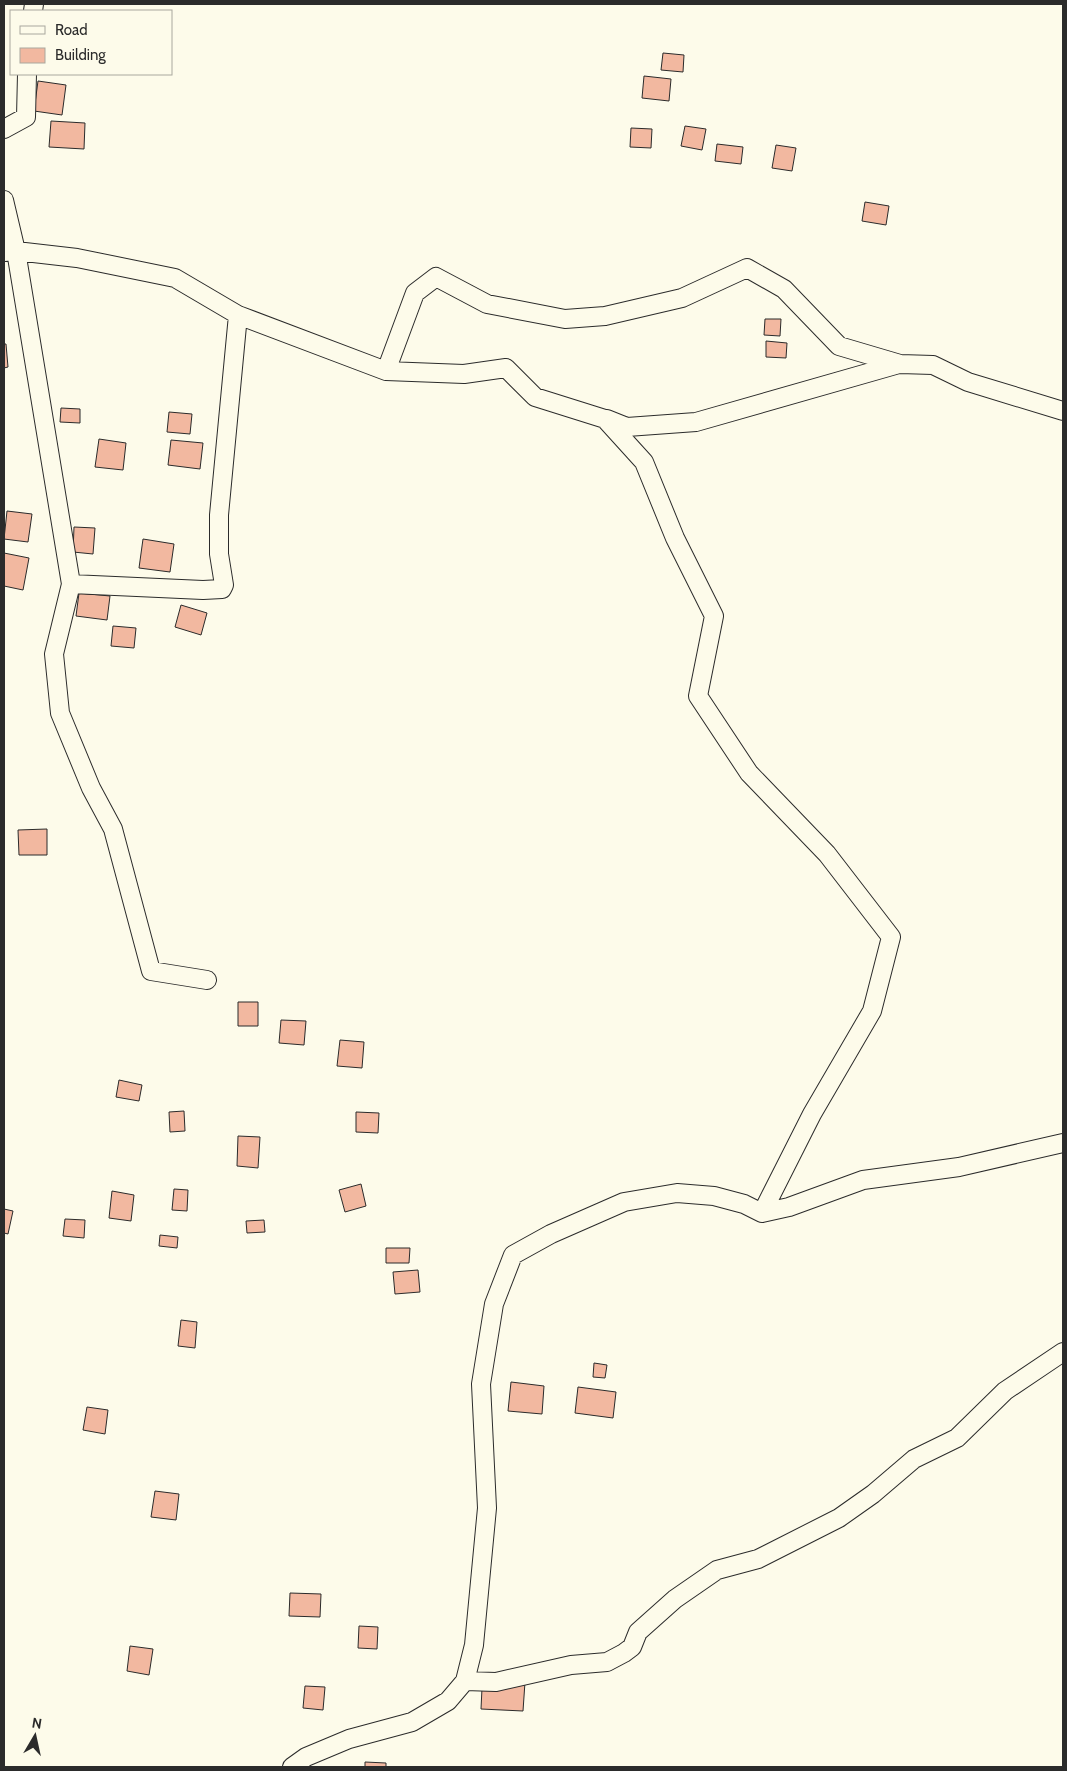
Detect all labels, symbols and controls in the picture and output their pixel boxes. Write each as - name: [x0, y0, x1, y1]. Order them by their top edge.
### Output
- legend: [10, 10, 172, 75]
- text: Road: [55, 21, 88, 39]
- text: Building: [55, 46, 106, 64]
- north arrow: [10, 1711, 60, 1761]
- text: N: [31, 1713, 43, 1733]

